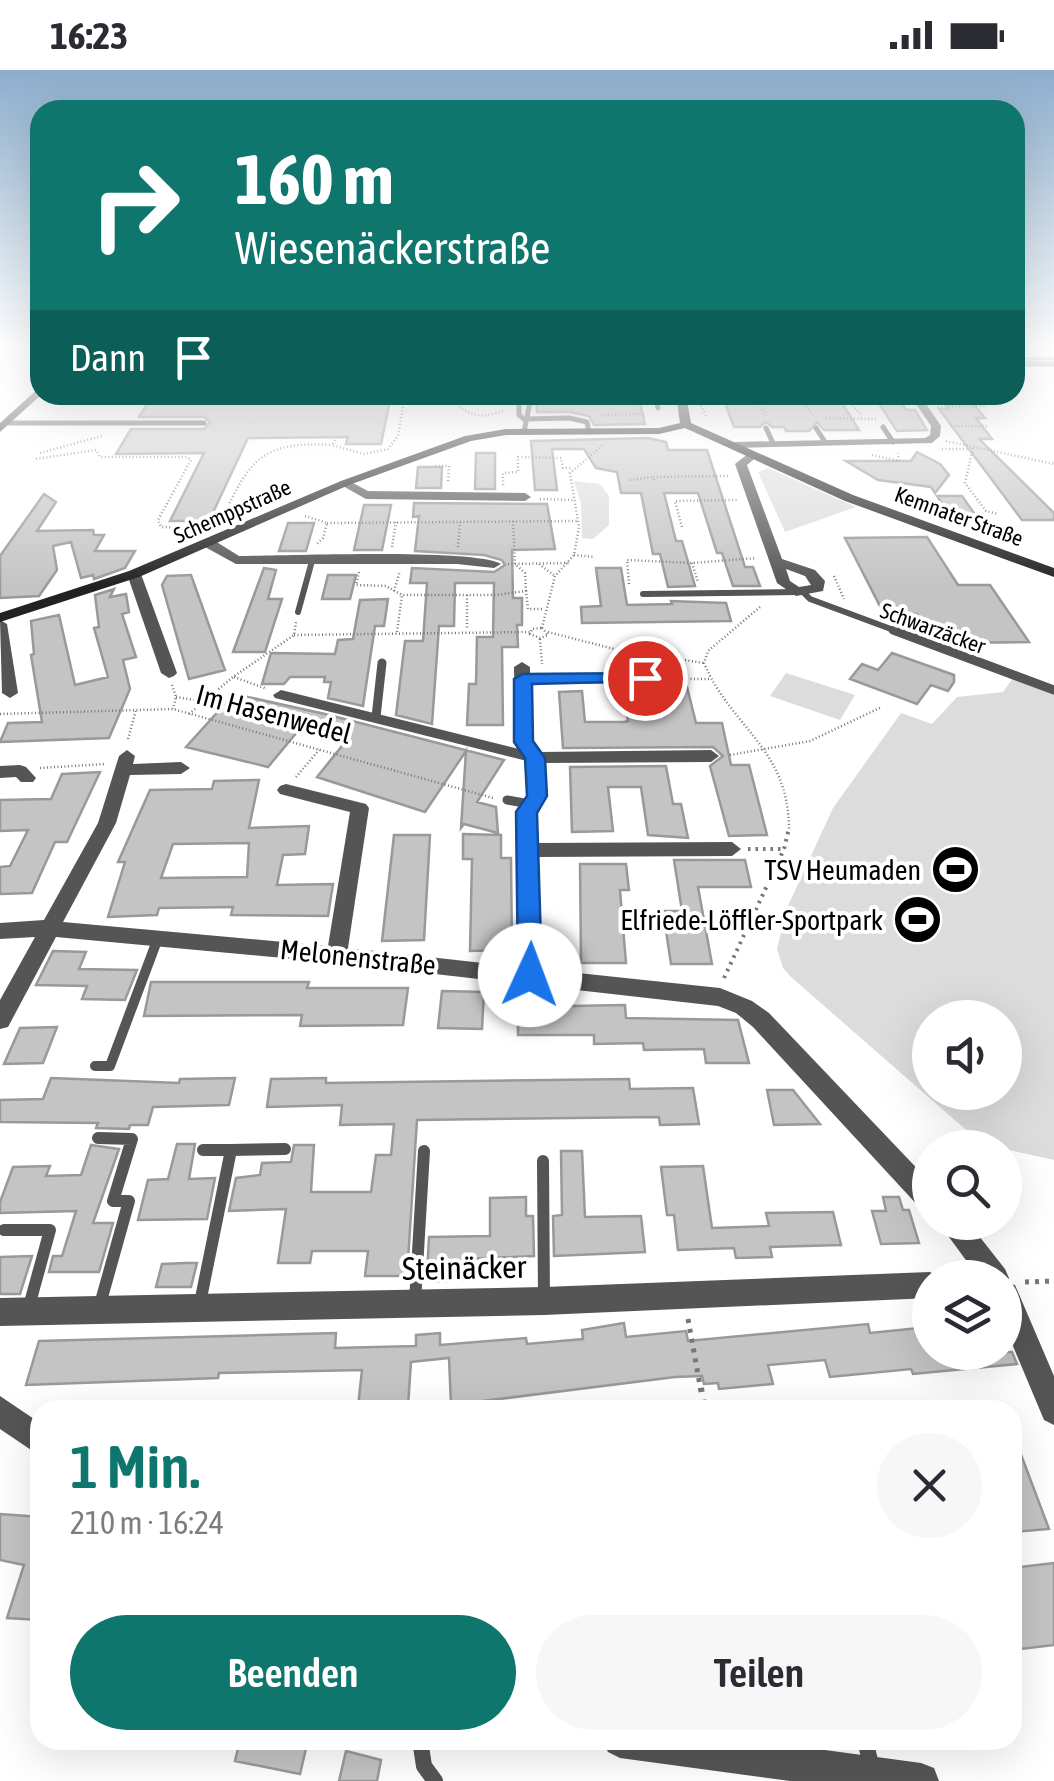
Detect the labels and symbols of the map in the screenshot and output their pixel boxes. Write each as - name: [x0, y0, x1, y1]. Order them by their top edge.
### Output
- street label: Schemppstraße: [169, 474, 295, 548]
- street label: Kemnater Straße: [891, 481, 1027, 551]
- street label: Schwarzäcker: [877, 597, 989, 659]
- pin: [603, 636, 688, 721]
- street label: Im Hasenwedel: [193, 678, 355, 750]
- sports icon: TSV Heumaden: [930, 844, 982, 896]
- place label: TSV Heumaden: [764, 854, 921, 886]
- sports icon: Elfriede-Löffler-Sportpark: [892, 894, 944, 946]
- place label: Elfriede-Löffler-Sportpark: [620, 904, 883, 936]
- position arrow: [478, 923, 582, 1027]
- street label: Melonenstraße: [279, 933, 437, 981]
- street label: Steinäcker: [402, 1248, 527, 1287]

